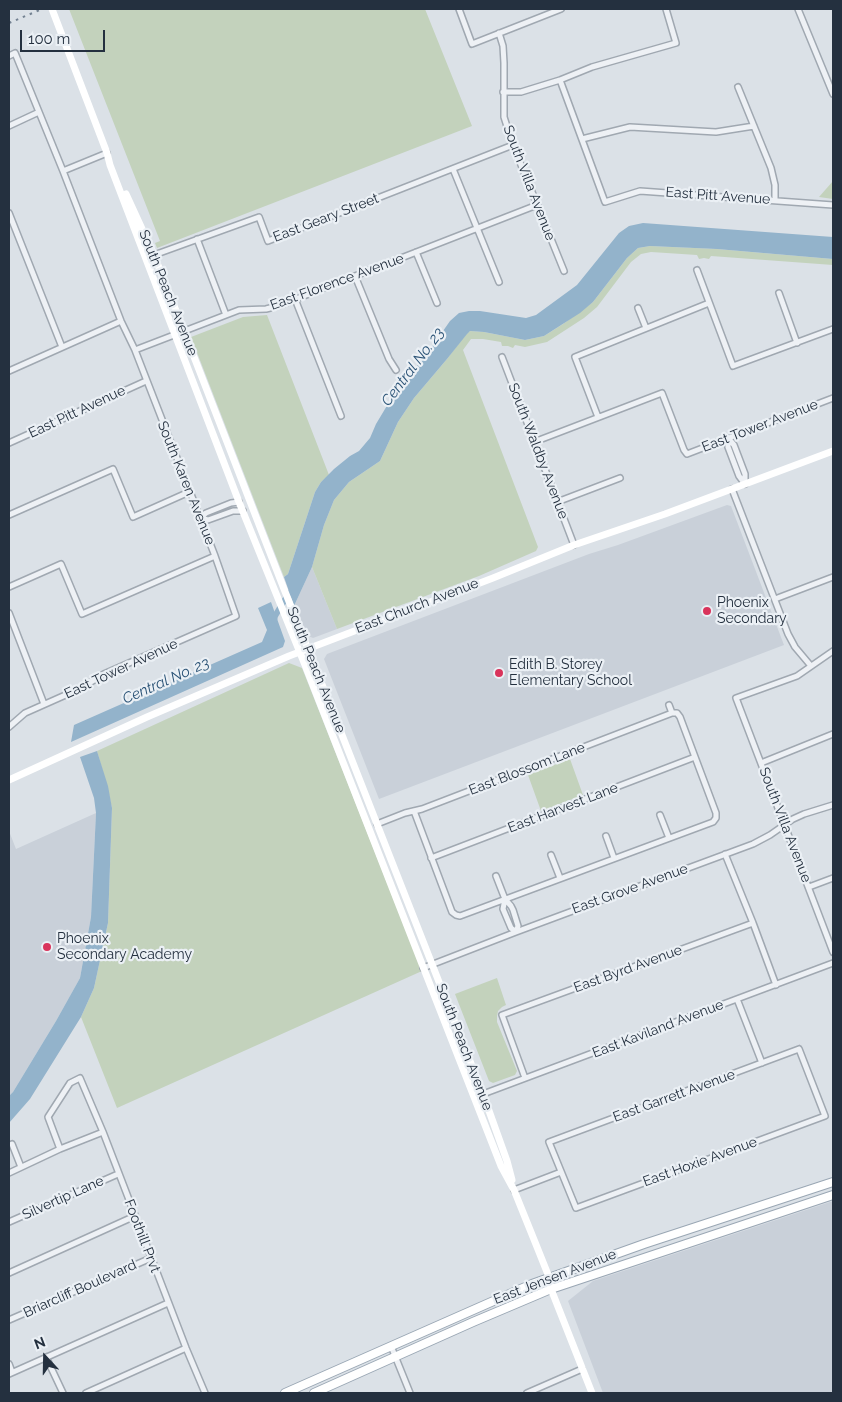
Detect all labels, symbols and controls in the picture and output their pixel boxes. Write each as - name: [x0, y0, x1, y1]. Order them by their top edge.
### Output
- scale bar: [22, 20, 108, 52]
- text: 100 m: [28, 30, 70, 48]
- street label: South Villa Avenue: [499, 123, 559, 243]
- street label: East Pitt Avenue: [665, 184, 771, 208]
- street label: East Geary Street: [271, 190, 381, 246]
- street label: South Peach Avenue: [135, 227, 201, 359]
- street label: East Florence Avenue: [268, 250, 406, 314]
- water label: Central No. 23: [378, 324, 448, 410]
- street label: South Waldby Avenue: [504, 381, 572, 521]
- street label: East Pitt Avenue: [26, 382, 128, 442]
- street label: East Tower Avenue: [700, 396, 820, 456]
- street label: South Karen Avenue: [153, 419, 219, 547]
- street label: East Church Avenue: [353, 575, 481, 637]
- place label: Phoenix Secondary: [717, 595, 787, 628]
- street label: South Peach Avenue: [283, 604, 349, 736]
- marker: Phoenix Secondary: [701, 605, 713, 617]
- street label: East Tower Avenue: [62, 635, 180, 703]
- water label: Central No. 23: [120, 654, 212, 708]
- place label: Edith B. Storey Elementary School: [509, 657, 632, 690]
- marker: Edith B. Storey Elementary School: [493, 667, 505, 679]
- street label: East Blossom Lane: [467, 739, 587, 799]
- street label: South Villa Avenue: [755, 765, 815, 885]
- street label: East Harvest Lane: [506, 779, 620, 837]
- street label: East Grove Avenue: [570, 860, 690, 918]
- place label: Phoenix Secondary Academy: [57, 931, 192, 964]
- marker: Phoenix Secondary Academy: [41, 941, 53, 953]
- street label: East Byrd Avenue: [572, 942, 684, 996]
- street label: South Peach Avenue: [432, 981, 496, 1113]
- street label: East Kaviland Avenue: [590, 996, 726, 1062]
- street label: East Garrett Avenue: [611, 1066, 737, 1126]
- street label: East Hoxie Avenue: [641, 1134, 759, 1190]
- street label: Silvertip Lane: [20, 1173, 106, 1223]
- street label: Foothill Prvt: [120, 1197, 164, 1275]
- street label: East Jensen Avenue: [491, 1246, 619, 1308]
- street label: Briarcliff Boulevard: [21, 1257, 139, 1321]
- north arrow: [20, 1332, 70, 1382]
- text: N: [32, 1334, 47, 1352]

